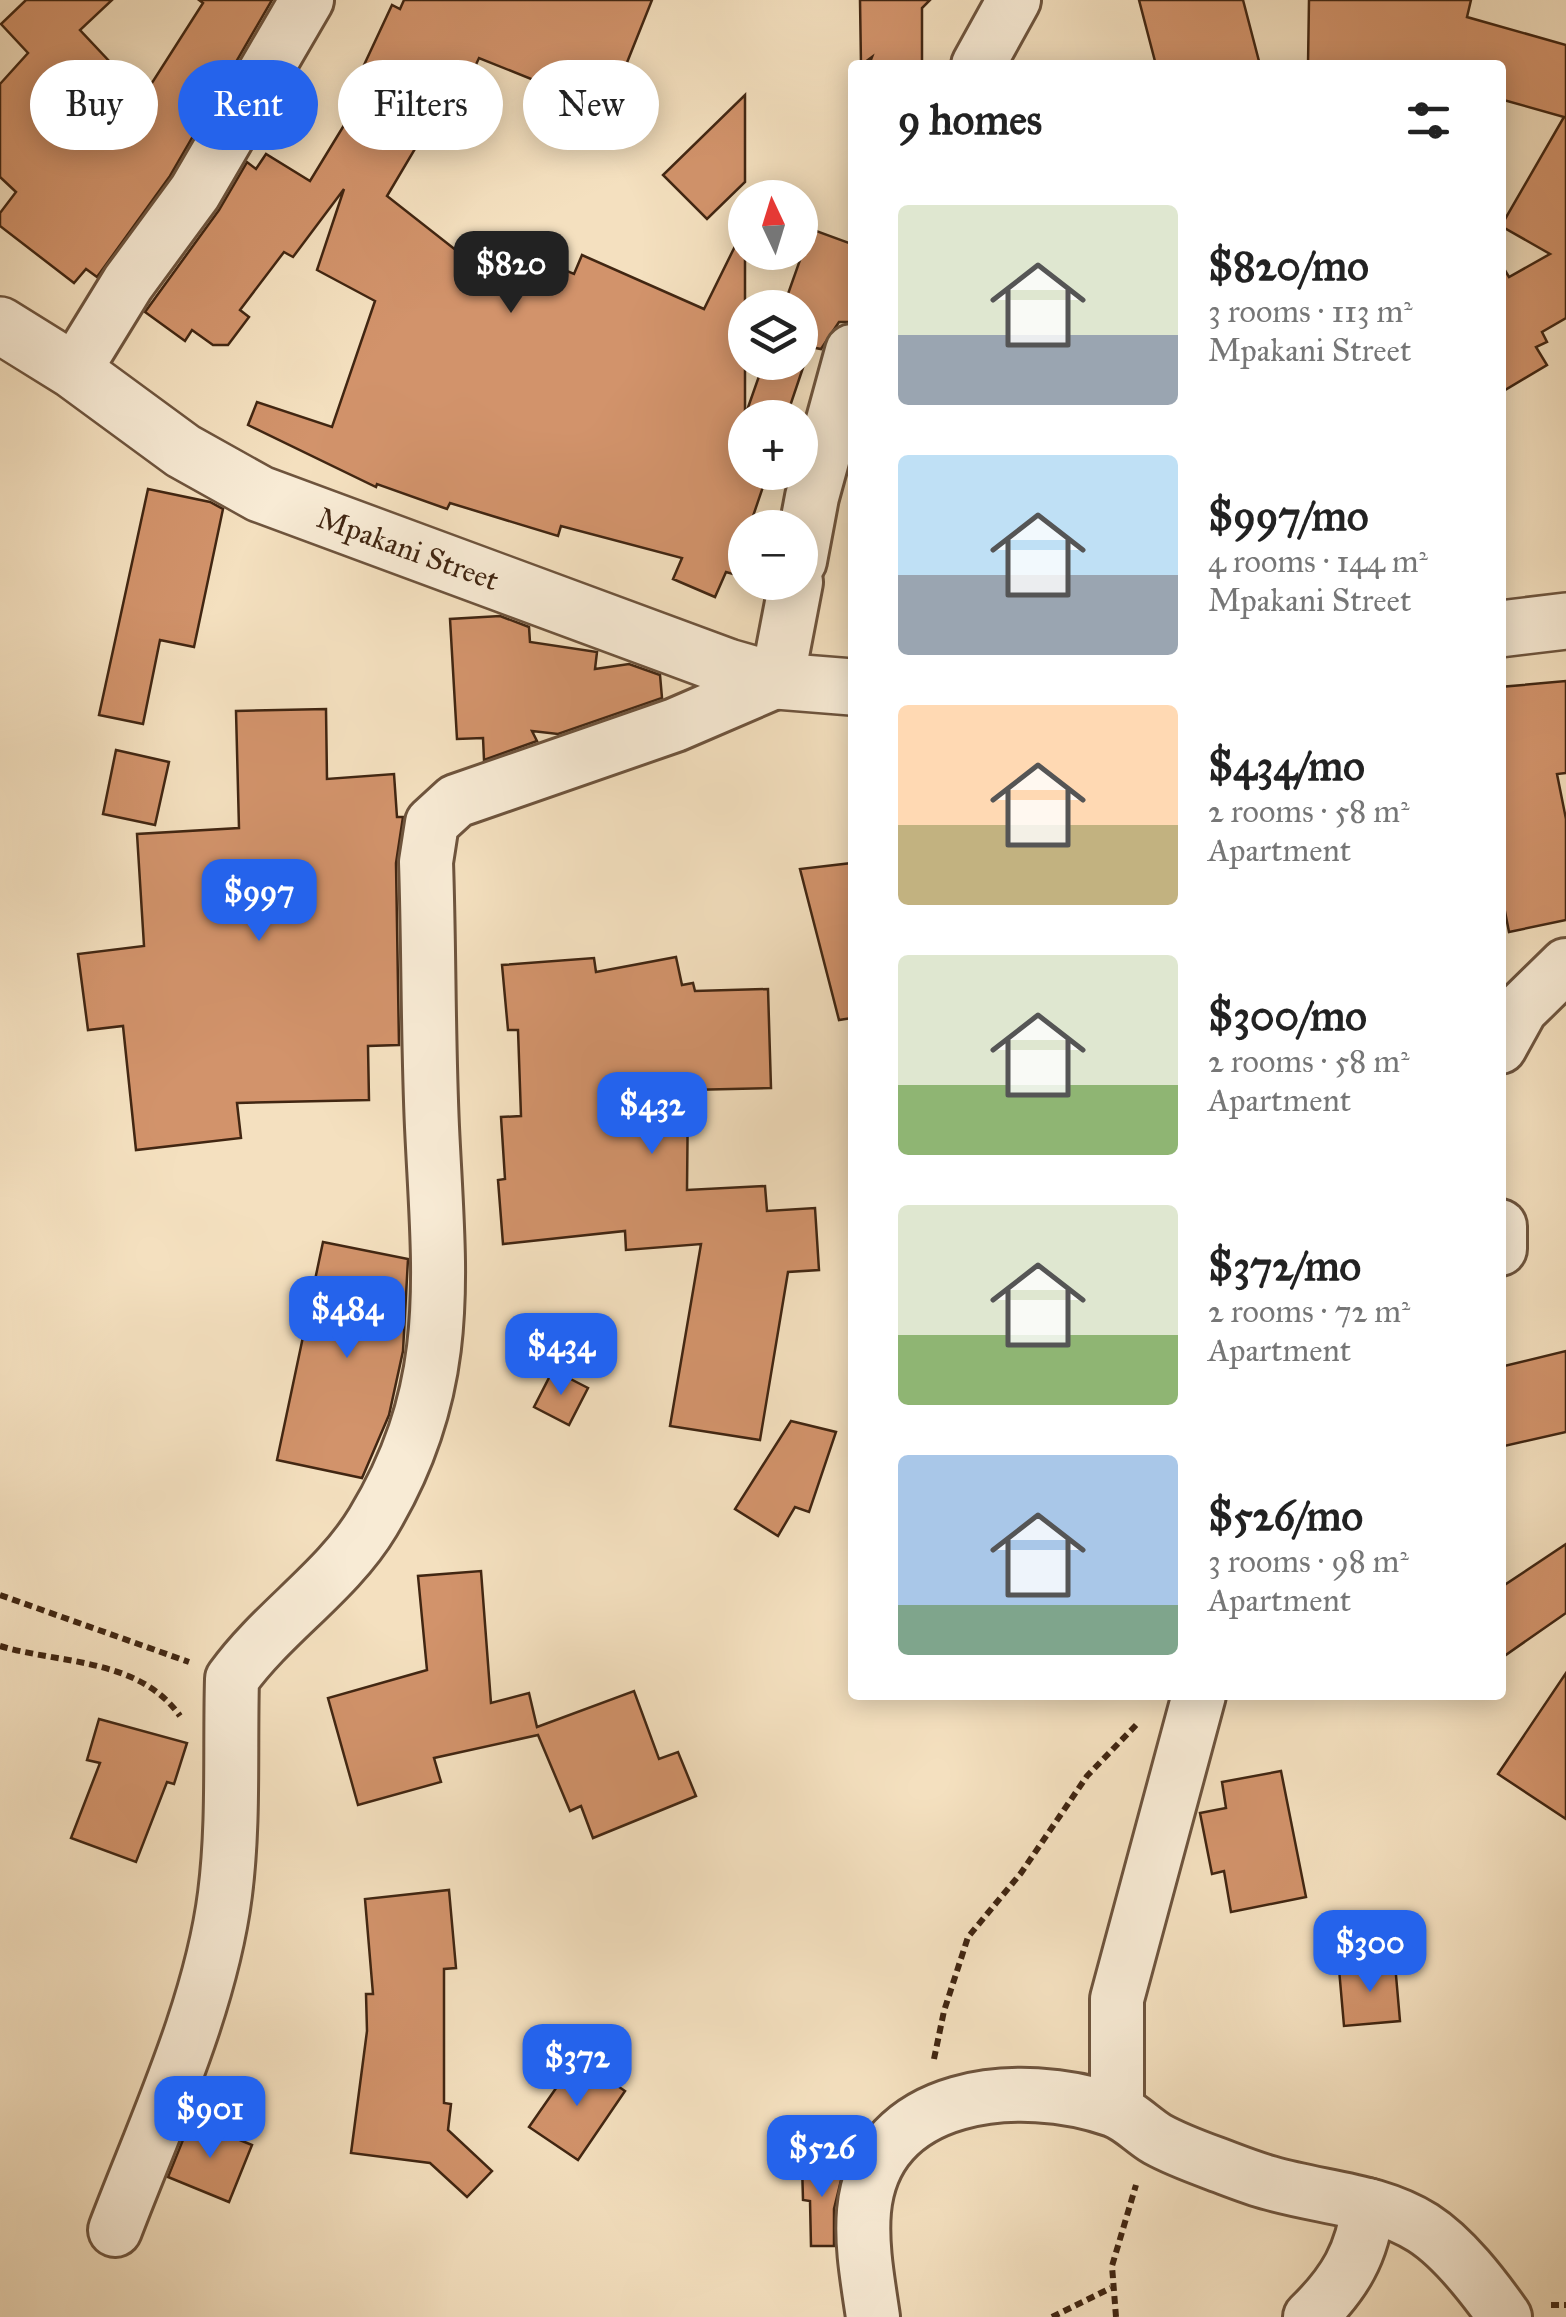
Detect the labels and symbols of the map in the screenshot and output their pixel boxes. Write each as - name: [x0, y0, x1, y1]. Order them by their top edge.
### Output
- north arrow: [728, 180, 818, 270]
- pin: $820: [452, 231, 570, 316]
- street label: Mpakani Street: [312, 500, 504, 599]
- pin: $997: [200, 859, 318, 944]
- pin: $432: [593, 1072, 711, 1157]
- pin: $484: [288, 1276, 406, 1361]
- pin: $434: [502, 1313, 620, 1398]
- pin: $300: [1311, 1910, 1429, 1995]
- pin: $372: [518, 2024, 636, 2109]
- pin: $901: [151, 2076, 269, 2161]
- pin: $526: [763, 2115, 881, 2200]

